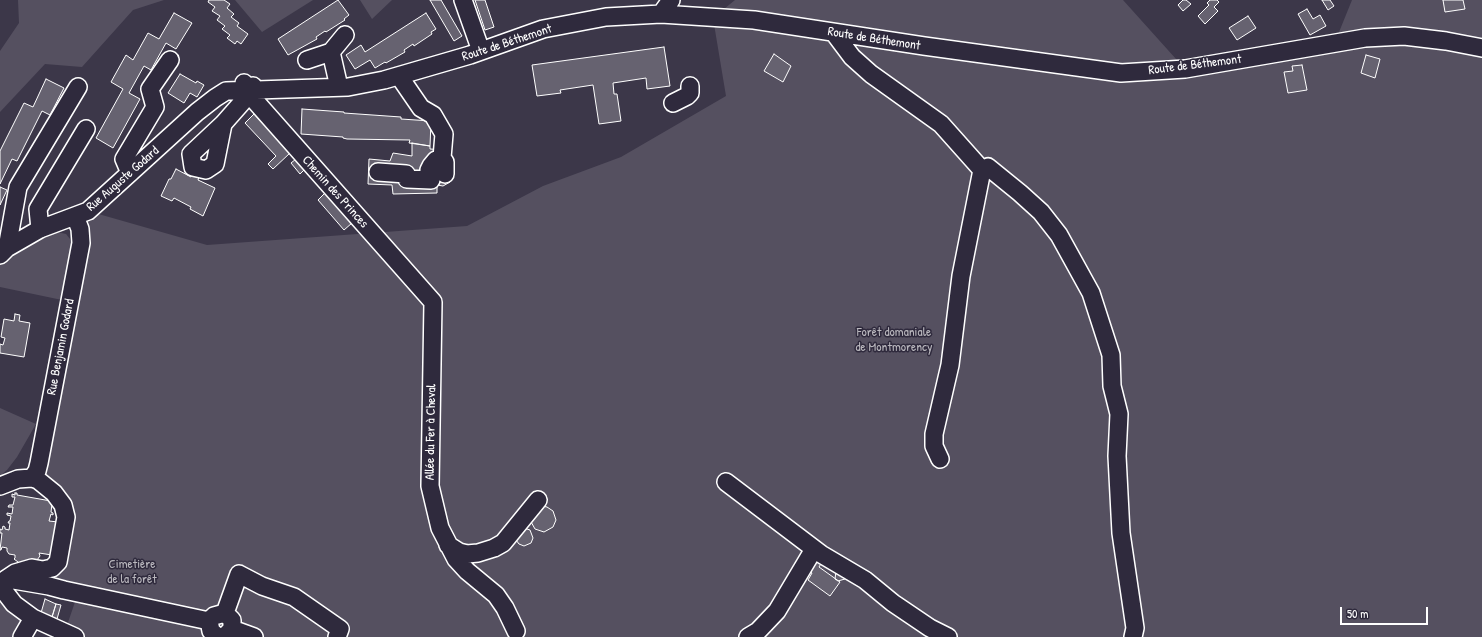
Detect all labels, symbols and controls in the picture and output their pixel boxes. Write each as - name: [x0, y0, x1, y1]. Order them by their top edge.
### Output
- street label: Route de Béthemont: [460, 21, 554, 65]
- street label: Route de Béthemont: [827, 24, 921, 54]
- street label: Route de Béthemont: [1148, 52, 1242, 78]
- street label: Rue Auguste Godard: [83, 143, 163, 215]
- street label: Chemin des Princes: [298, 153, 372, 231]
- street label: Rue Benjamin Godard: [44, 298, 78, 396]
- park label: Forêt domaniale de Montmorency: [855, 325, 933, 356]
- street label: Allée du Fer à Cheval: [422, 384, 440, 480]
- park label: Cimetière de la forêt: [107, 557, 157, 588]
- scale bar: [1342, 599, 1430, 625]
- text: 50 m: [1347, 605, 1368, 622]

